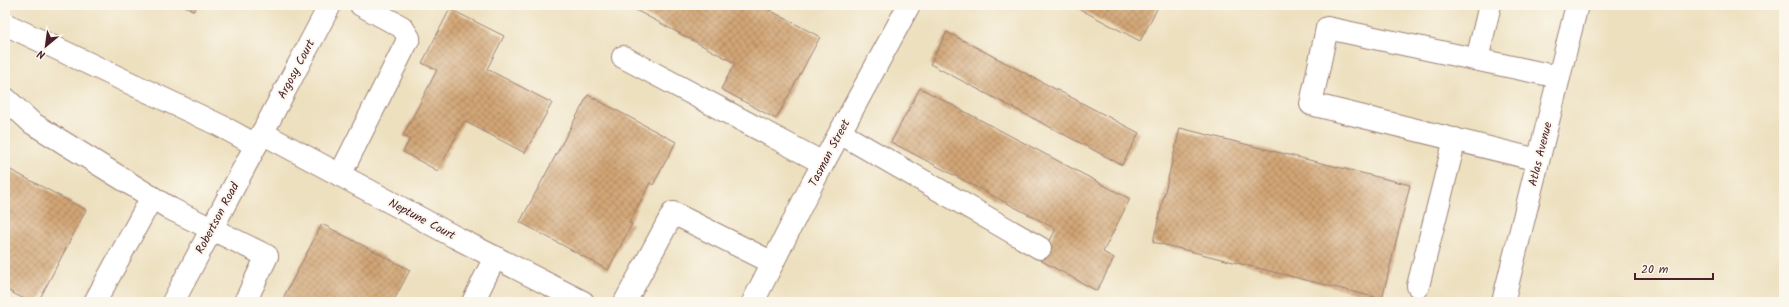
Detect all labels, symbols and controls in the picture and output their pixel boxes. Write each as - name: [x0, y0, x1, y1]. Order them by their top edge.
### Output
- north arrow: [26, 26, 66, 66]
- street label: Argosy Court: [273, 36, 320, 102]
- text: N: [34, 44, 49, 63]
- street label: Tasman Street: [804, 116, 855, 190]
- street label: Atlas Avenue: [1523, 119, 1558, 188]
- street label: Robertson Road: [191, 178, 245, 257]
- street label: Neptune Court: [385, 194, 459, 245]
- scale bar: [1635, 255, 1713, 281]
- text: 20 m: [1641, 260, 1669, 279]

